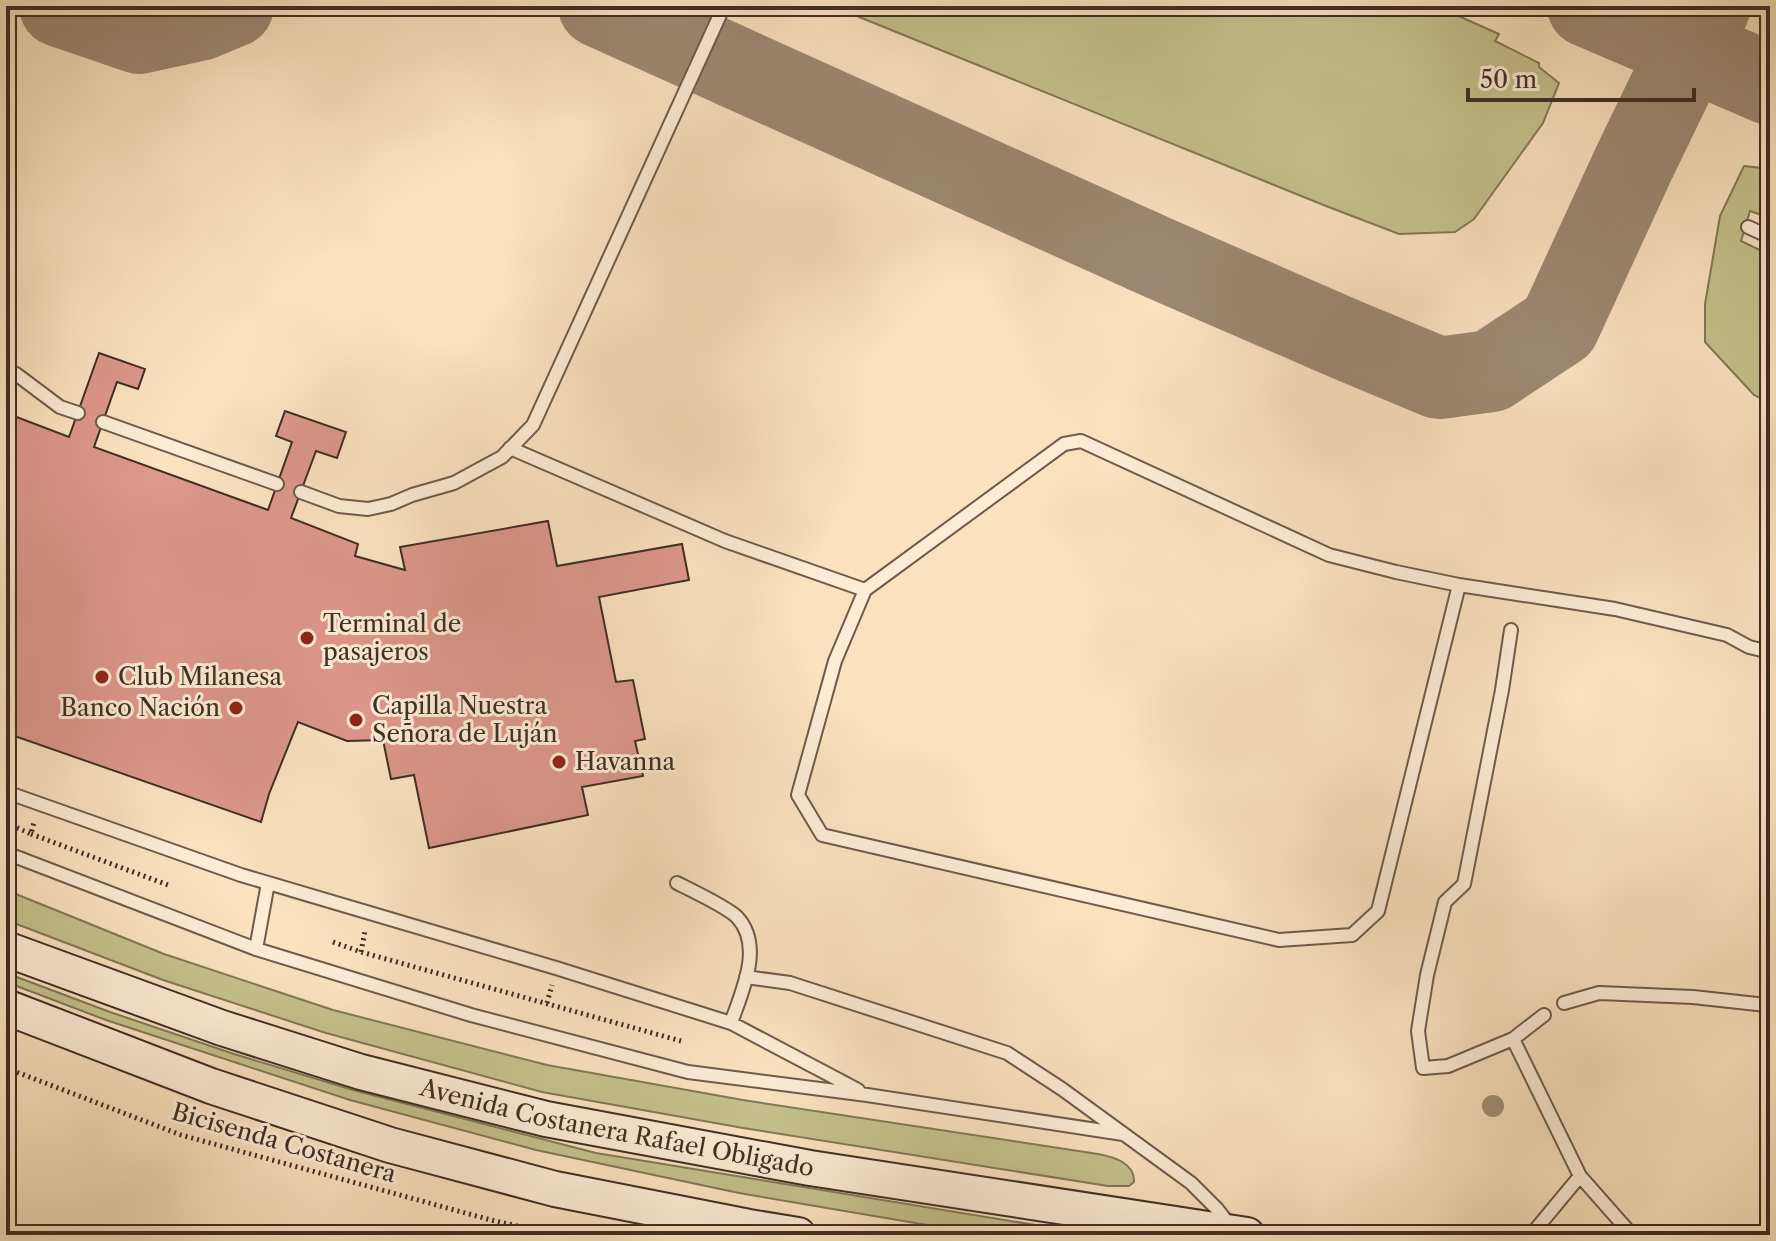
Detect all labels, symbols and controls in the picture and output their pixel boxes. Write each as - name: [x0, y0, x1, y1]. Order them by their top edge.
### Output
- scale bar: [1468, 52, 1694, 102]
- text: 50 m: [1480, 65, 1537, 94]
- place label: Terminal de pasajeros: [323, 609, 461, 666]
- marker: Terminal de pasajeros: [298, 629, 316, 647]
- place label: Club Milanesa: [118, 662, 283, 691]
- marker: Club Milanesa: [93, 668, 111, 686]
- place label: Capilla Nuestra Señora de Luján: [372, 691, 558, 748]
- place label: Banco Nación: [60, 693, 220, 722]
- marker: Banco Nación: [227, 699, 245, 717]
- marker: Capilla Nuestra Señora de Luján: [347, 711, 365, 729]
- place label: Havanna: [575, 747, 675, 776]
- marker: Havanna: [550, 753, 568, 771]
- street label: Avenida Costanera Rafael Obligado: [416, 1072, 816, 1182]
- street label: Bicisenda Costanera: [169, 1097, 400, 1189]

